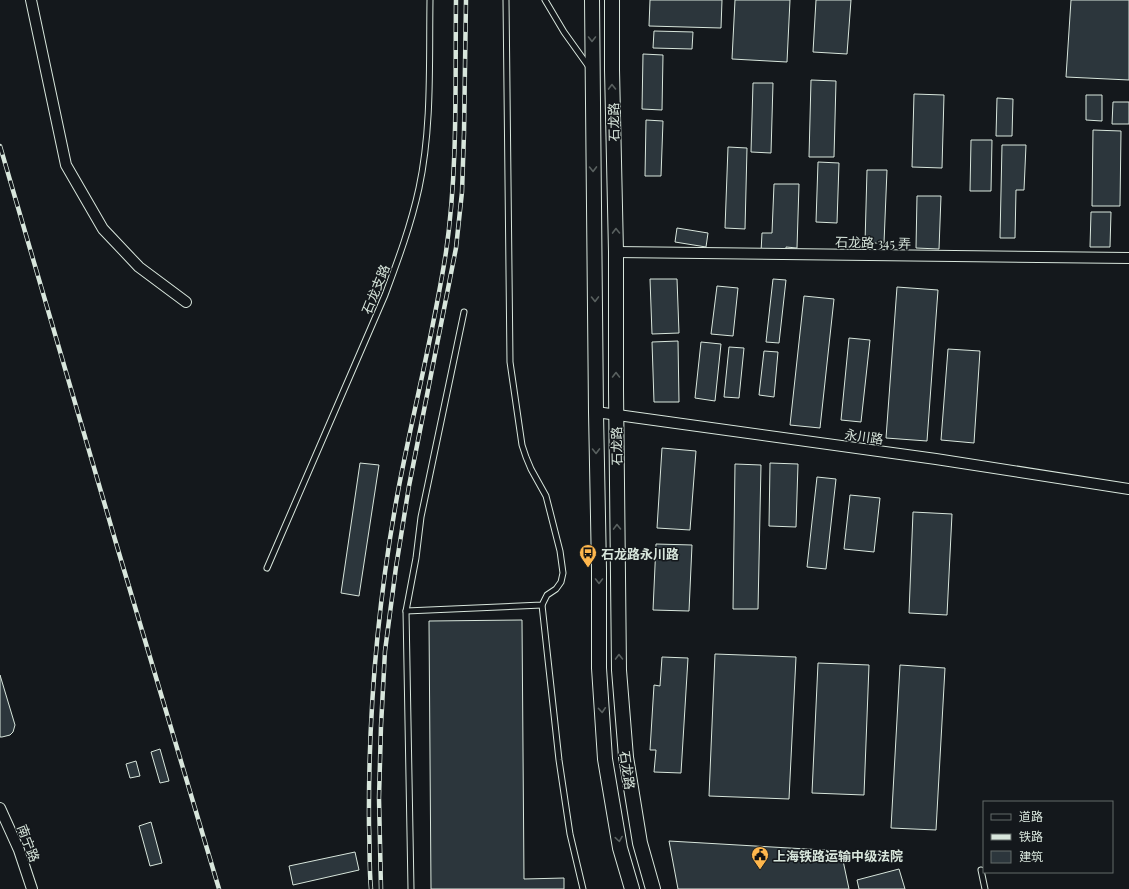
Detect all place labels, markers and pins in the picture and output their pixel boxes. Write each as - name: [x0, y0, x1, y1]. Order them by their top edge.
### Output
- bus stop icon: 石龙路永川路: [578, 543, 598, 568]
- place label: 石龙路永川路: [601, 545, 679, 562]
- public building icon: 上海铁路运输中级法院: [750, 845, 770, 870]
- place label: 上海铁路运输中级法院: [773, 847, 903, 864]

